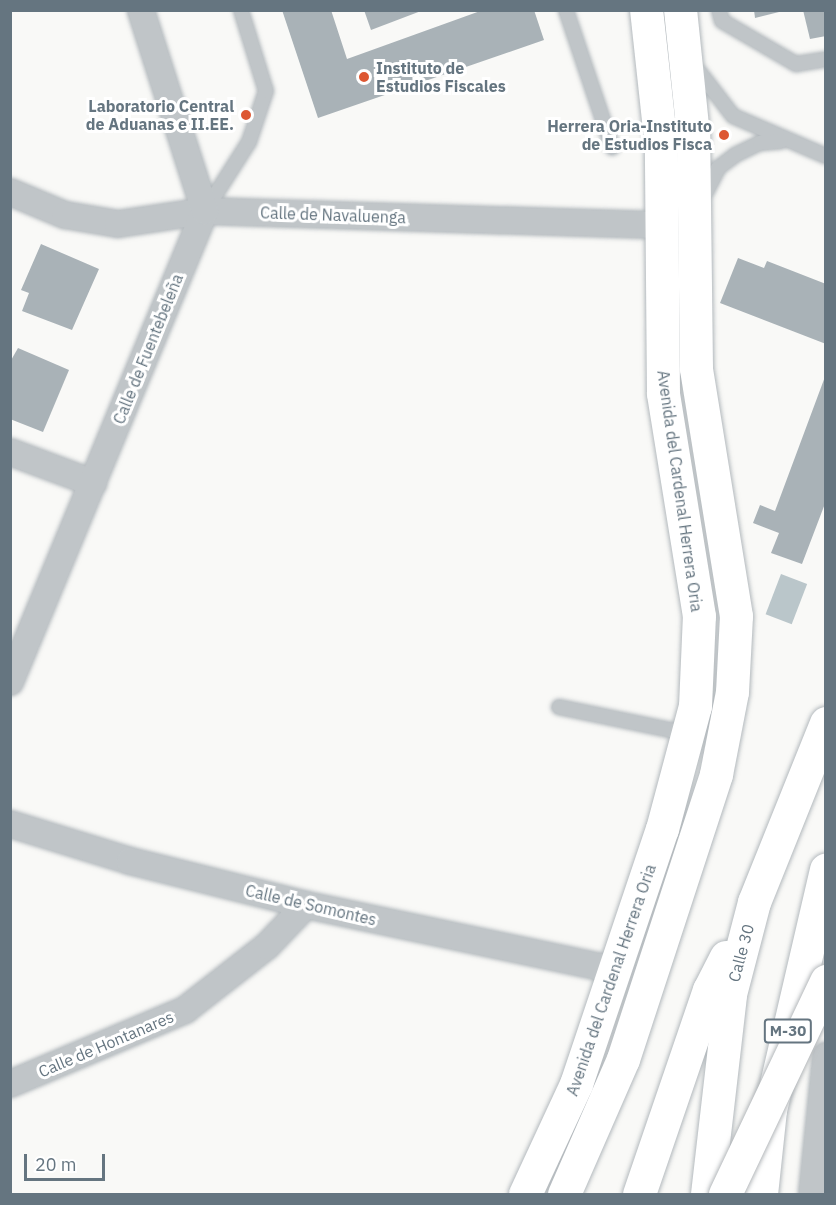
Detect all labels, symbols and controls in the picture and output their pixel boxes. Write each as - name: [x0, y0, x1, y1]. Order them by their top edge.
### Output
- place label: Instituto de Estudios Fiscales: [376, 58, 506, 96]
- marker: Instituto de Estudios Fiscales: [357, 70, 371, 84]
- place label: Laboratorio Central de Aduanas e II.EE.: [86, 96, 234, 134]
- marker: Laboratorio Central de Aduanas e II.EE.: [239, 108, 253, 122]
- place label: Herrera Oria-Instituto de Estudios Fisca: [547, 116, 712, 154]
- marker: Herrera Oria-Instituto de Estudios Fisca: [717, 128, 731, 142]
- street label: Calle de Navaluenga: [260, 203, 406, 227]
- street label: Calle de Fuentebeleña: [109, 271, 187, 427]
- street label: Avenida del Cardenal Herrera Oria: [654, 369, 706, 613]
- street label: Avenida del Cardenal Herrera Oria: [562, 862, 660, 1098]
- street label: Calle de Somontes: [244, 881, 378, 929]
- street label: Calle 30: [724, 922, 758, 984]
- street label: Calle de Hontanares: [36, 1007, 176, 1081]
- road number: M-30: [762, 1019, 814, 1043]
- scale bar: [27, 1142, 108, 1180]
- text: 20 m: [35, 1153, 77, 1176]

